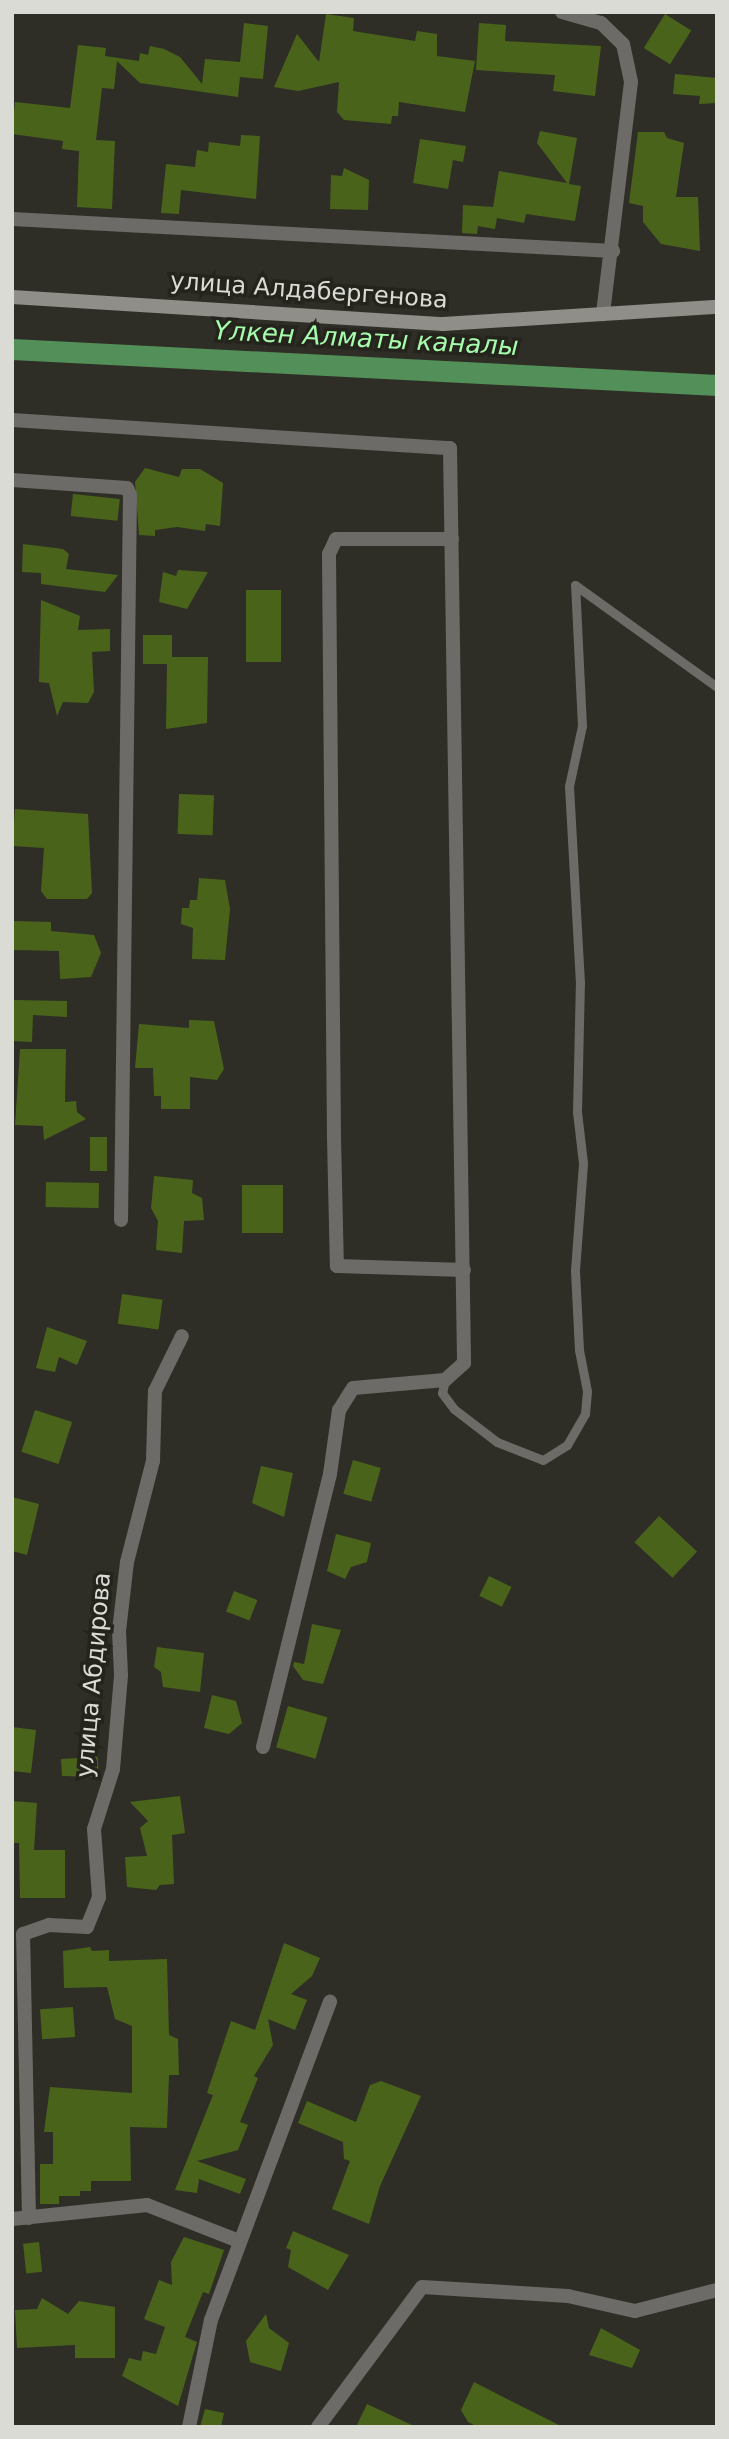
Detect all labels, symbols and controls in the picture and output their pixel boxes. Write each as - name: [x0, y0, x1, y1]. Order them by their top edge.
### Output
- street label: улица Алдабергенова: [169, 267, 449, 315]
- water label: Үлкен Алматы каналы: [213, 315, 519, 363]
- street label: улица Абдирова: [71, 1571, 117, 1779]

